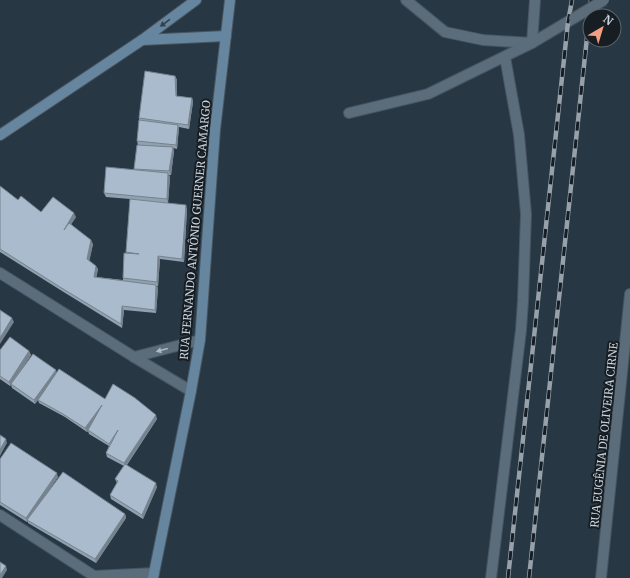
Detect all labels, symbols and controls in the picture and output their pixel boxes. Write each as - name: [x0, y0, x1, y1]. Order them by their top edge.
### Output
- north arrow: [582, 8, 622, 48]
- text: N: [600, 12, 616, 28]
- one-way arrow: [160, 19, 170, 27]
- street label: RUA FERNANDO ANTÔNIO GUERNER CAMARGO: [177, 100, 213, 360]
- street label: RUA EUGÊNIA DE OLIVEIRA CIRNE: [587, 342, 621, 528]
- one-way arrow: [156, 347, 168, 353]

